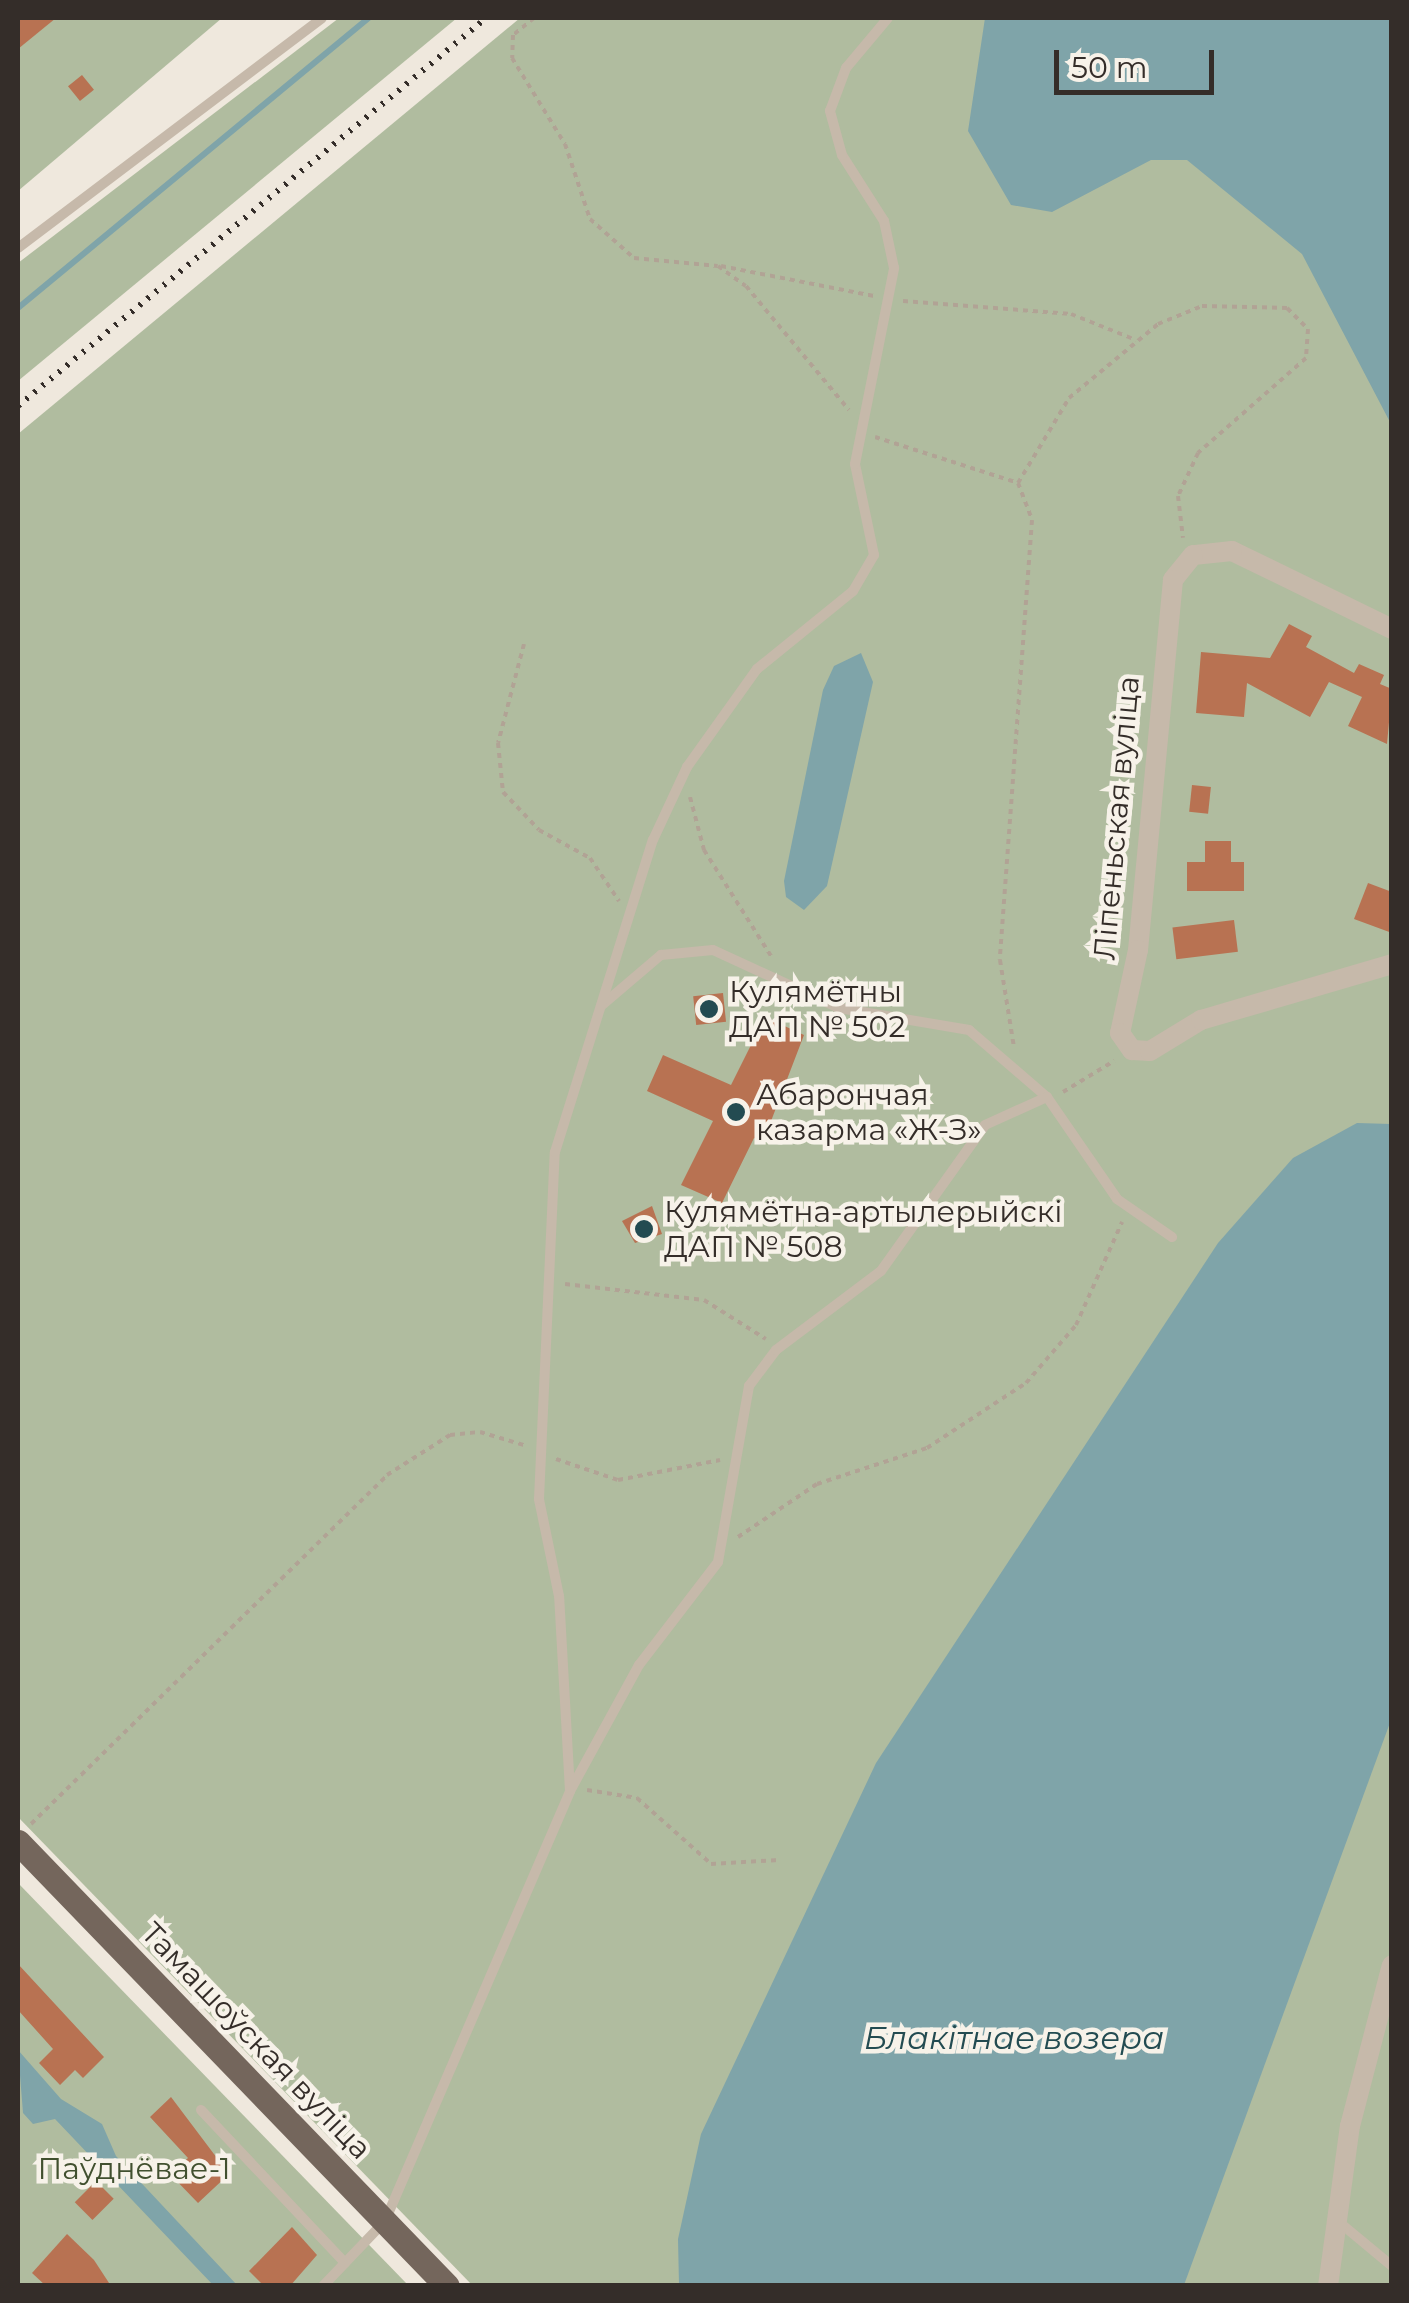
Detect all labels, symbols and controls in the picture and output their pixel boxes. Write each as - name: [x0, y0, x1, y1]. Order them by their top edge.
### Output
- scale bar: [1059, 30, 1219, 92]
- text: 50 m: [1071, 49, 1148, 86]
- street label: Ліпеньская вуліца: [1087, 675, 1147, 961]
- place label: Кулямётны ДАП № 502: [729, 974, 905, 1044]
- marker: Кулямётны ДАП № 502: [698, 998, 720, 1020]
- place label: Абарончая казарма «Ж-З»: [756, 1077, 982, 1148]
- marker: Абарончая казарма «Ж-З»: [725, 1101, 747, 1123]
- place label: Кулямётна-артылерыйскі ДАП № 508: [664, 1194, 1062, 1264]
- marker: Кулямётна-артылерыйскі ДАП № 508: [633, 1218, 655, 1240]
- street label: Тамашоўская вуліца: [134, 1915, 378, 2167]
- water label: Блакітнае возера: [864, 2019, 1164, 2057]
- park label: Паўднёвае-1: [38, 2151, 230, 2187]

